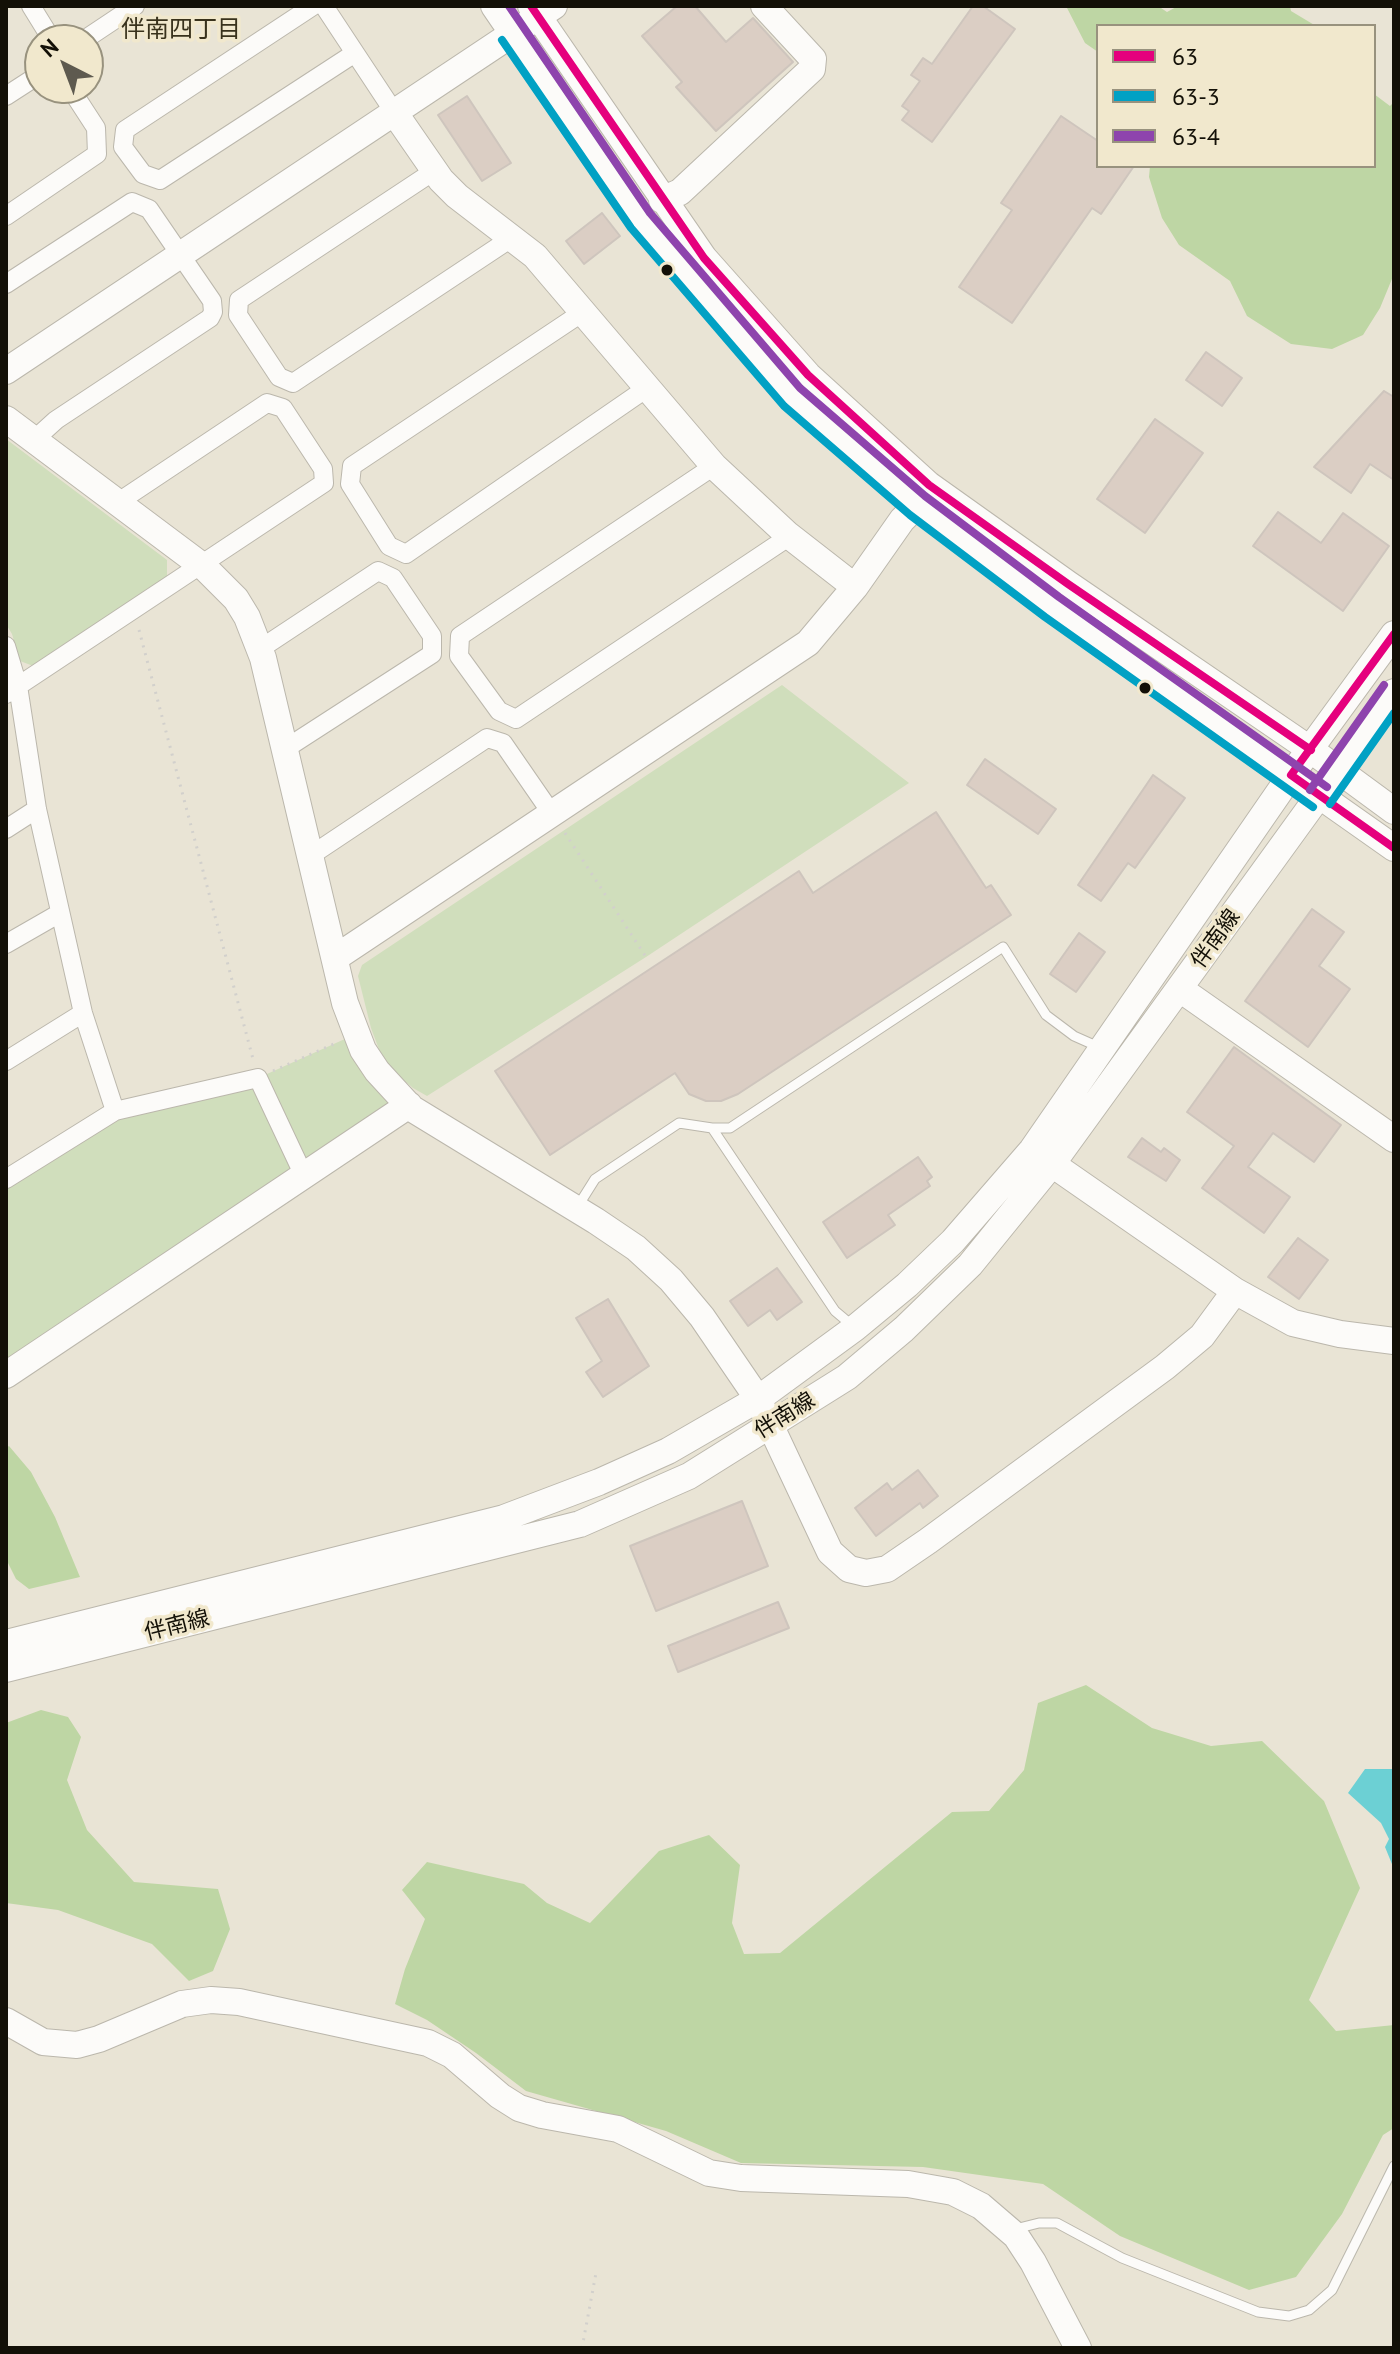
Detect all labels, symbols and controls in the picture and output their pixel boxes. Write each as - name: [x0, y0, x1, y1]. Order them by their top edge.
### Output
- district label: 伴南四丁目: [121, 16, 241, 44]
- north arrow: [24, 24, 104, 104]
- legend: [1096, 24, 1376, 168]
- text: N: [35, 32, 64, 63]
- text: 63: [1172, 41, 1198, 72]
- text: 63-3: [1172, 81, 1220, 112]
- text: 63-4: [1172, 121, 1220, 152]
- unlabelled marker: [659, 262, 675, 278]
- unlabelled marker: [1137, 680, 1153, 696]
- street label: 伴南線: [1186, 905, 1246, 973]
- street label: 伴南線: [750, 1387, 820, 1445]
- street label: 伴南線: [142, 1605, 212, 1647]

